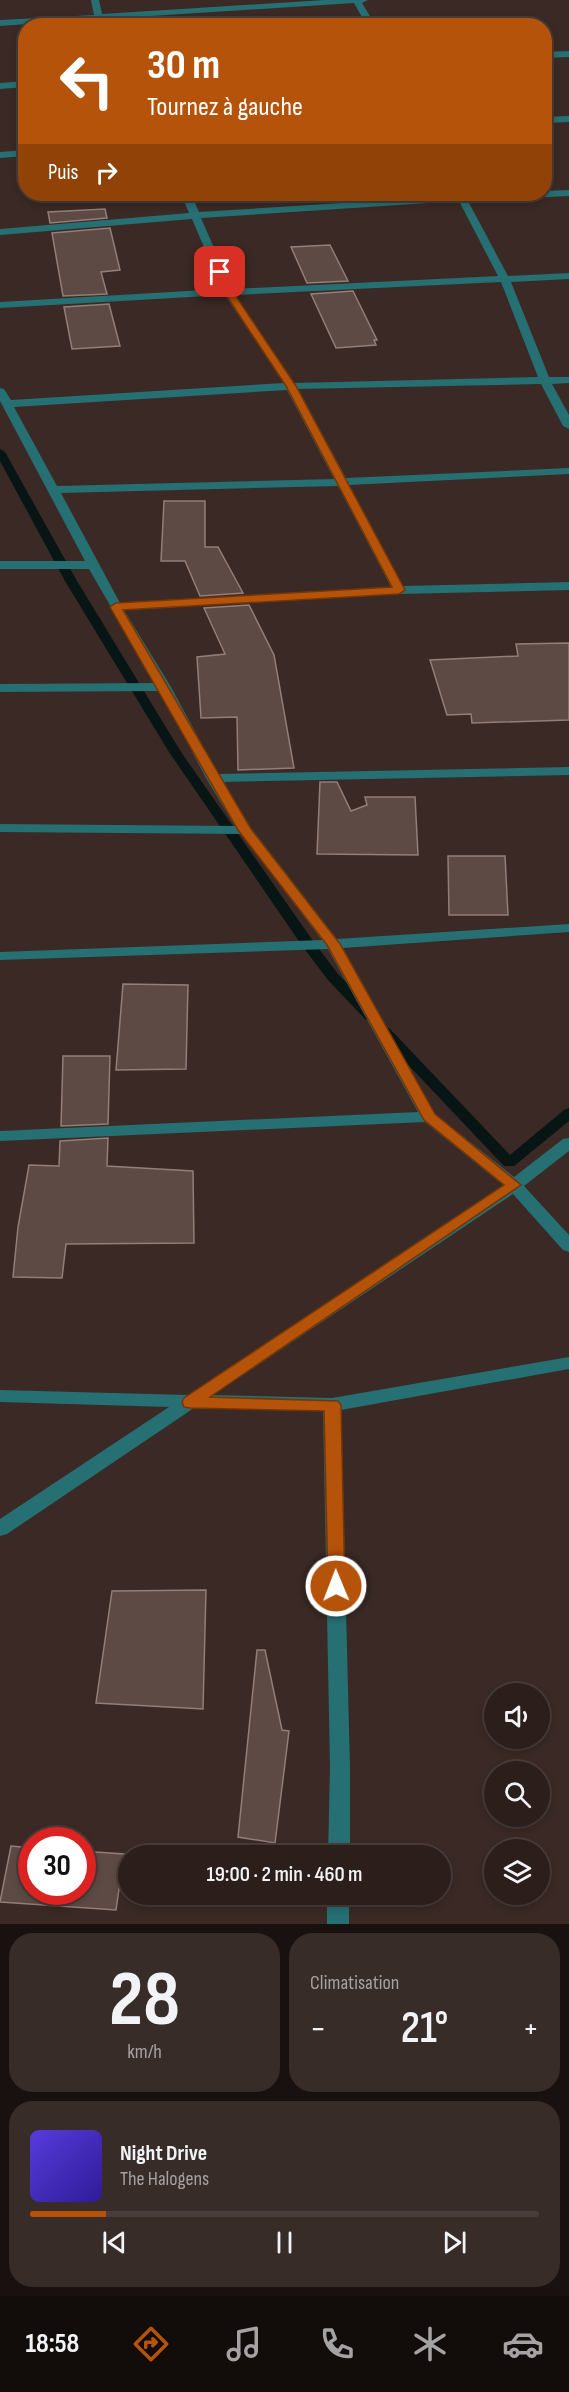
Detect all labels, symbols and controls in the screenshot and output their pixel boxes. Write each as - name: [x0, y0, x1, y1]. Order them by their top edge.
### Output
- text: 30 m: [147, 40, 220, 91]
- icon: left: [48, 42, 126, 120]
- text: Tournez à gauche: [147, 91, 303, 123]
- icon: right: [90, 156, 123, 189]
- text: Puis: [48, 159, 78, 186]
- pin: [194, 246, 245, 297]
- icon: arrive: [203, 255, 236, 288]
- position arrow: [304, 1554, 368, 1618]
- map controls: [484, 1683, 550, 1905]
- button: sound: [484, 1683, 550, 1749]
- button: search: [484, 1761, 550, 1827]
- speed limit sign: 30: [18, 1827, 96, 1905]
- button: layers: [484, 1839, 550, 1905]
- text: 19:00 · 2 min · 460 m: [206, 1861, 363, 1888]
- text: 28: [109, 1954, 180, 2047]
- text: Climatisation: [310, 1971, 399, 1995]
- text: 21°: [401, 2001, 448, 2056]
- text: −: [310, 2009, 326, 2049]
- text: +: [523, 2009, 539, 2049]
- text: km/h: [127, 2040, 162, 2064]
- text: Night Drive: [120, 2140, 207, 2167]
- text: The Halogens: [120, 2167, 209, 2191]
- icon: previous: [98, 2226, 131, 2259]
- icon: pause: [268, 2226, 301, 2259]
- icon: next: [438, 2226, 471, 2259]
- icon: directions: [130, 2323, 172, 2365]
- icon: music: [223, 2323, 265, 2365]
- icon: phone: [316, 2323, 358, 2365]
- icon: climate: [409, 2323, 451, 2365]
- icon: car: [502, 2323, 544, 2365]
- text: 18:58: [25, 2328, 79, 2360]

